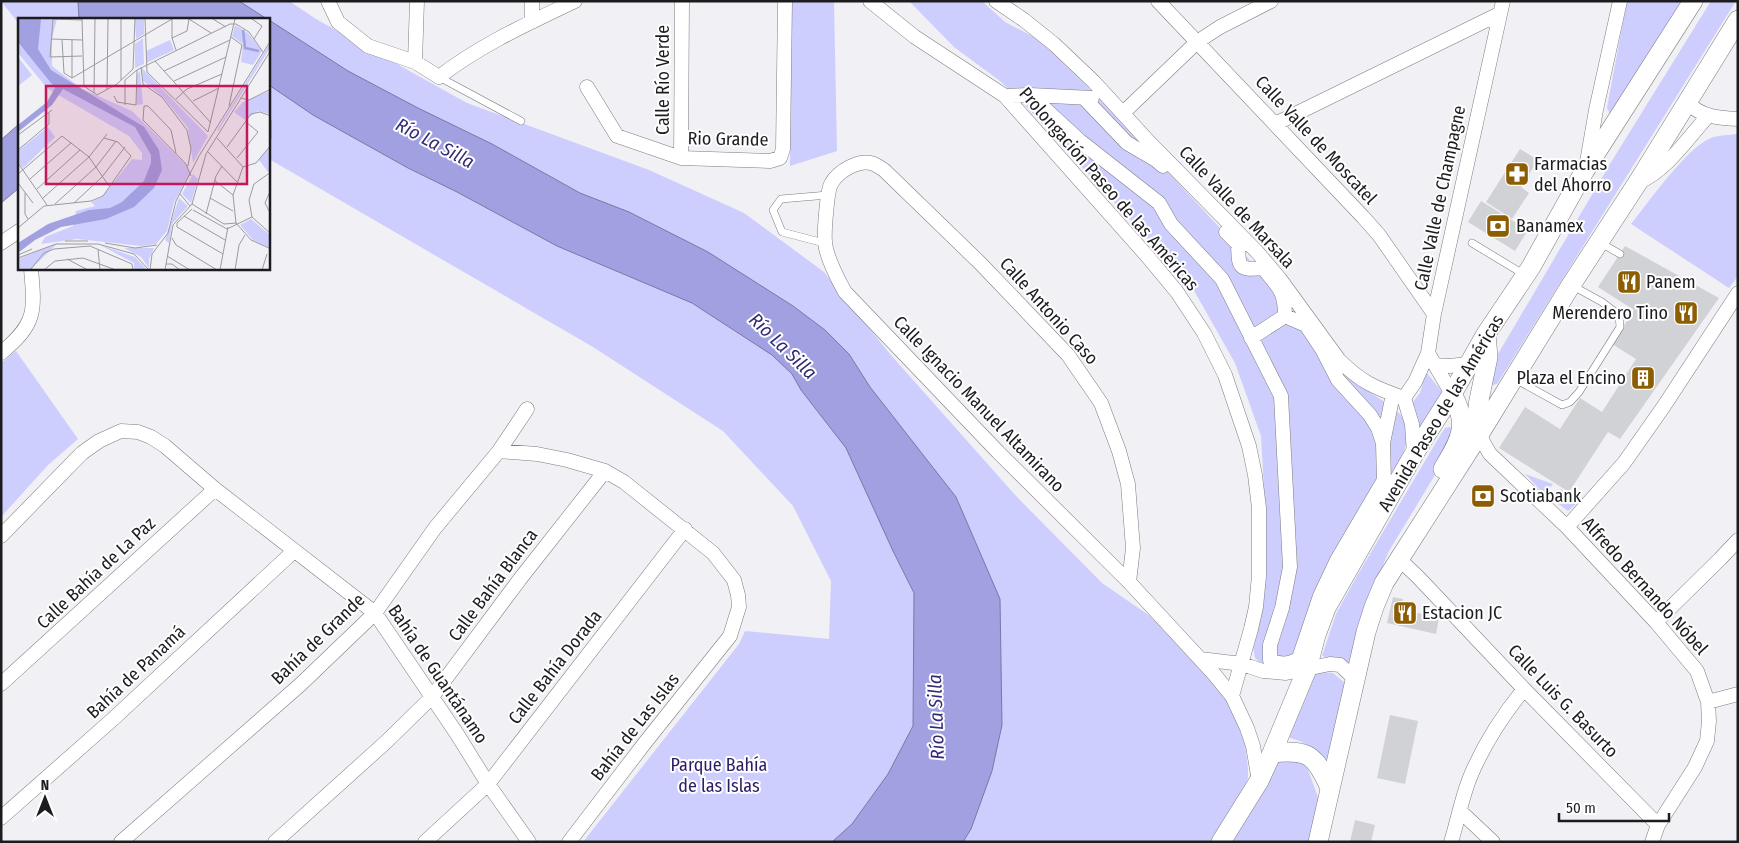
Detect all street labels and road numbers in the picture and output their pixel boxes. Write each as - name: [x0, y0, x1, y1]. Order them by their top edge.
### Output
- street label: Calle Río Verde: [652, 25, 674, 135]
- street label: Calle Valle de Moscatel: [1251, 71, 1382, 209]
- street label: Prolongación Paseo de las Américas: [1015, 83, 1204, 296]
- street label: Calle Valle de Champagne: [1410, 103, 1470, 292]
- street label: Rio Grande: [687, 127, 769, 151]
- street label: Calle Valle de Marsala: [1174, 141, 1300, 273]
- street label: Calle Antonio Caso: [995, 253, 1103, 369]
- street label: Avenida Paseo de las Américas: [1374, 310, 1509, 515]
- street label: Calle Ignacio Manuel Altamirano: [889, 311, 1069, 497]
- street label: Calle Bahía de La Paz: [32, 512, 160, 634]
- street label: Alfredo Bernando Nóbel: [1577, 513, 1713, 660]
- street label: Calle Bahía Blanca: [444, 524, 543, 646]
- street label: Bahía de Grande: [267, 589, 369, 689]
- street label: Bahía de Guantánamo: [383, 600, 493, 748]
- street label: Calle Bahía Dorada: [504, 605, 607, 728]
- street label: Bahía de Panamá: [82, 621, 190, 723]
- street label: Calle Luis G. Basurto: [1503, 640, 1623, 762]
- street label: Bahía de Las Islas: [586, 669, 684, 785]

